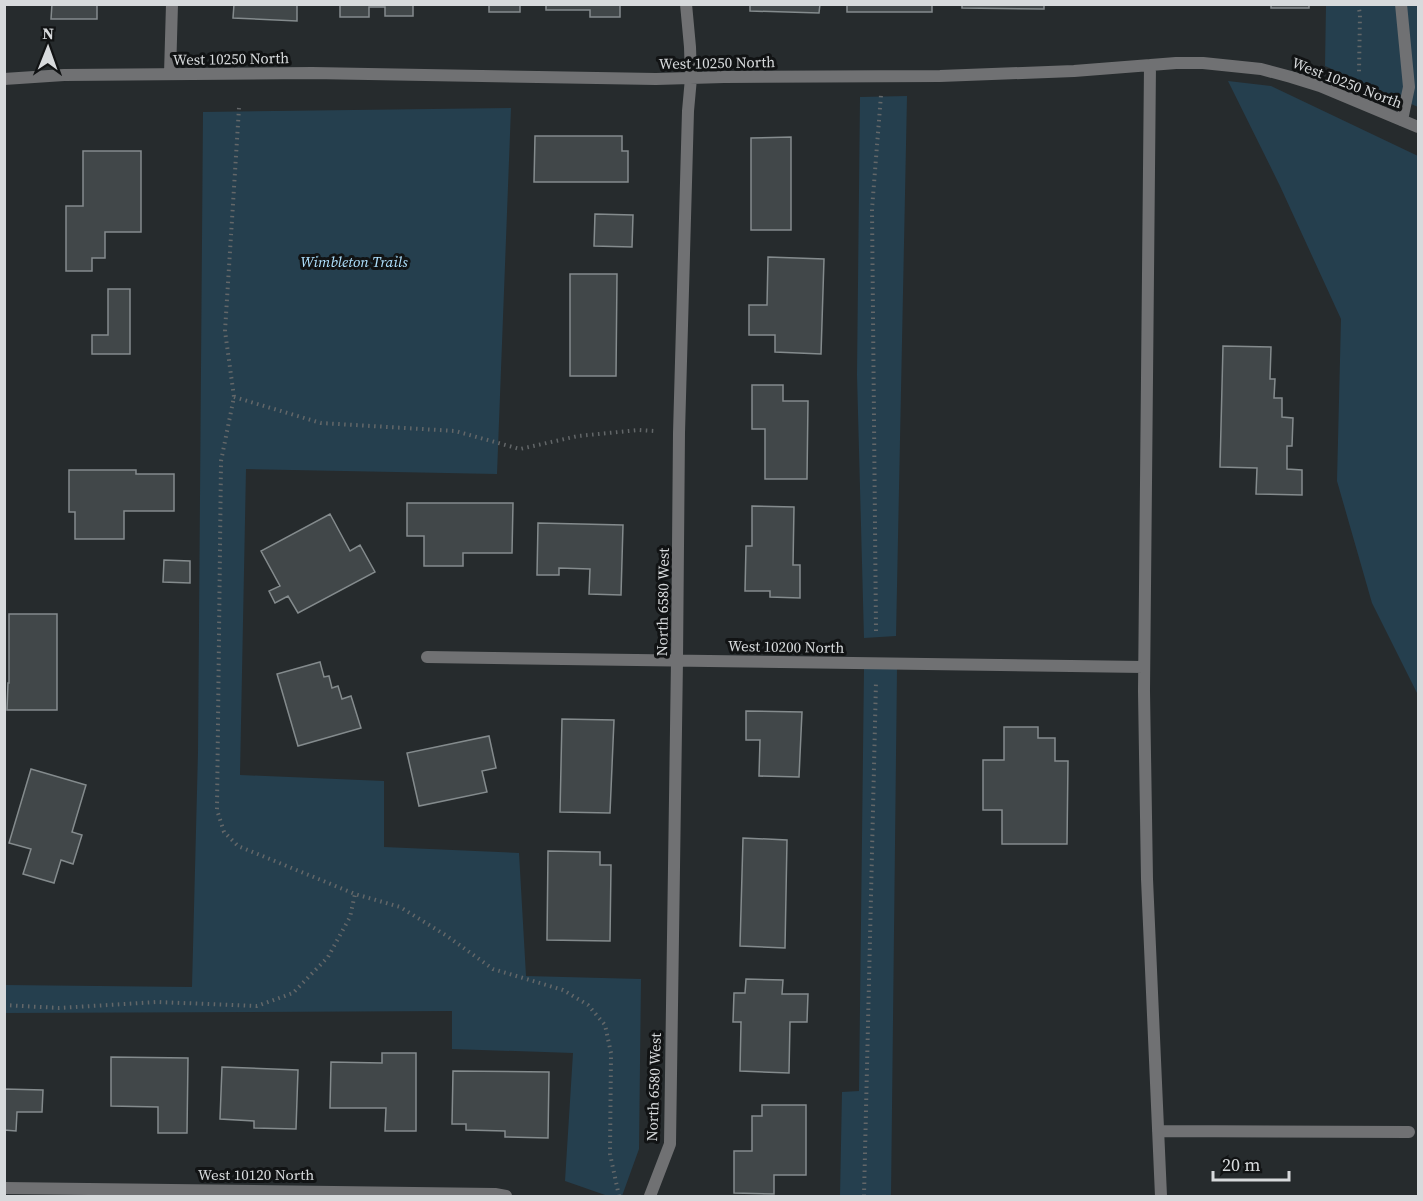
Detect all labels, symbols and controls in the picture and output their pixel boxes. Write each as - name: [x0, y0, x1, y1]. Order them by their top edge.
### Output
- north arrow: [18, 18, 78, 78]
- text: N: [42, 22, 55, 44]
- street label: West 10250 North: [173, 47, 289, 70]
- street label: West 10250 North: [659, 51, 775, 74]
- street label: West 10250 North: [1289, 52, 1405, 113]
- park label: Wimbleton Trails: [300, 251, 408, 272]
- street label: North 6580 West: [651, 547, 674, 656]
- street label: West 10200 North: [728, 635, 844, 658]
- street label: North 6580 West: [641, 1032, 666, 1142]
- scale bar: [1213, 1144, 1290, 1182]
- text: 20 m: [1222, 1152, 1260, 1177]
- street label: West 10120 North: [198, 1164, 314, 1185]

